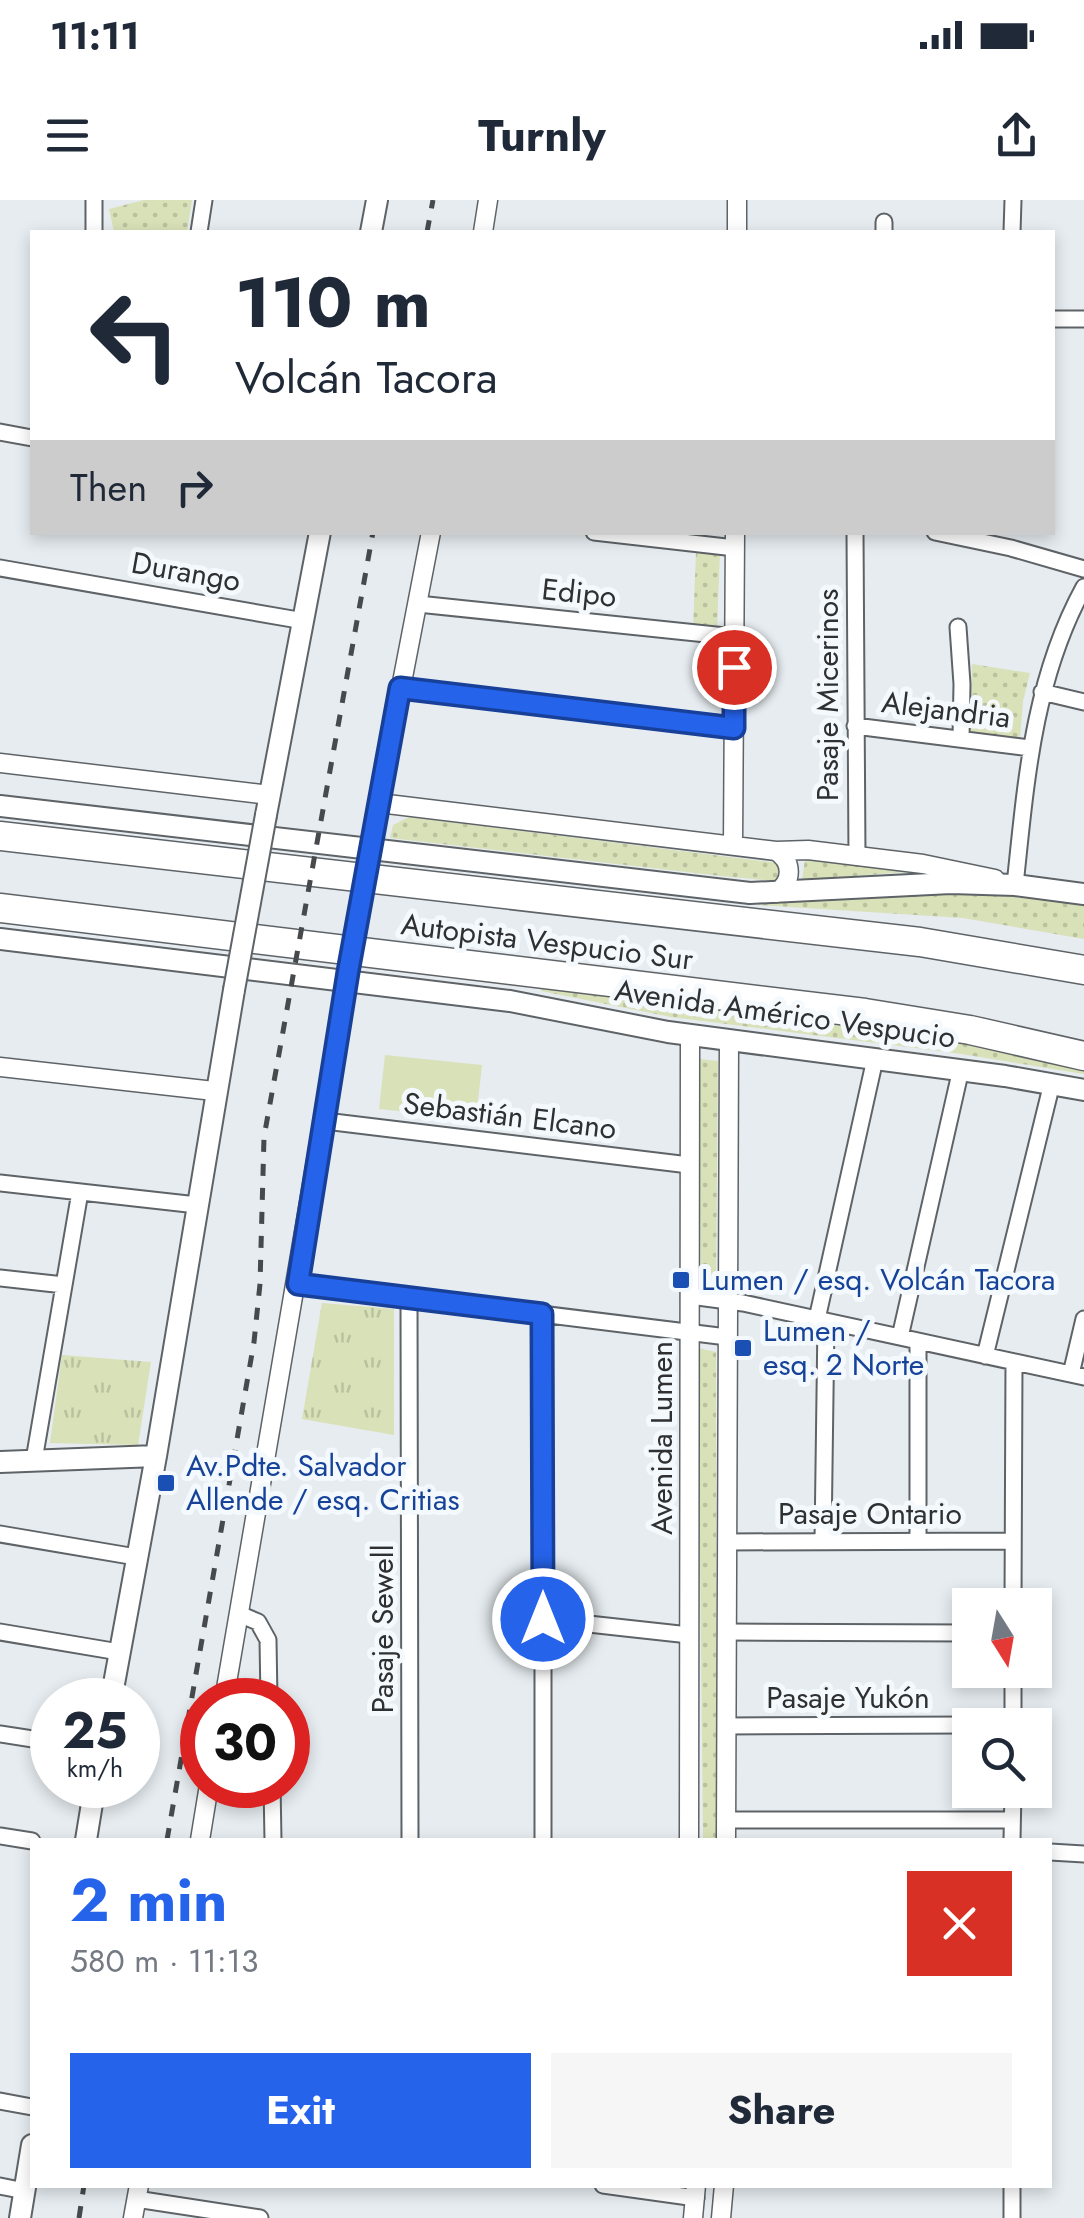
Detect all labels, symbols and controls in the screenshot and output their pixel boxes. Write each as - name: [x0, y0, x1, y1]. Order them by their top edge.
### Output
- text: 11:11: [50, 8, 140, 63]
- text: Turnly: [478, 103, 606, 168]
- icon: menu: [40, 108, 95, 163]
- icon: share: [989, 108, 1044, 163]
- text: 110 m: [235, 252, 431, 353]
- icon: left: [70, 270, 200, 400]
- text: Volcán Tacora: [235, 345, 498, 410]
- text: Then: [70, 460, 147, 515]
- icon: right: [167, 460, 222, 515]
- street label: Durango: [128, 541, 244, 602]
- street label: Edipo: [540, 567, 619, 618]
- street label: Pasaje Micerinos: [806, 589, 849, 801]
- pin: [692, 625, 777, 710]
- icon: arrive: [707, 640, 762, 695]
- street label: Alejandria: [879, 680, 1013, 739]
- street label: Autopista Vespucio Sur: [399, 902, 696, 981]
- street label: Avenida Américo Vespucio: [612, 968, 958, 1059]
- street label: Sebastián Elcano: [401, 1081, 619, 1150]
- place label: Lumen / esq. Volcán Tacora: [701, 1258, 1055, 1301]
- marker: Lumen / esq. Volcán Tacora: [670, 1269, 692, 1291]
- place label: Lumen / esq. 2 Norte: [763, 1309, 924, 1386]
- marker: Lumen / esq. 2 Norte: [732, 1337, 754, 1359]
- street label: Avenida Lumen: [640, 1341, 683, 1535]
- place label: Av.Pdte. Salvador Allende / esq. Critias: [186, 1444, 460, 1521]
- marker: Av.Pdte. Salvador Allende / esq. Critias: [155, 1472, 177, 1494]
- street label: Pasaje Ontario: [778, 1492, 962, 1535]
- street label: Pasaje Sewell: [361, 1544, 404, 1714]
- position arrow: [491, 1567, 595, 1671]
- north arrow: [952, 1588, 1052, 1688]
- map controls: [952, 1588, 1052, 1808]
- street label: Pasaje Yukón: [766, 1676, 930, 1719]
- speed limit sign: 30: [180, 1678, 310, 1808]
- text: 25: [62, 1694, 128, 1767]
- button: search: [952, 1708, 1052, 1808]
- text: km/h: [67, 1750, 123, 1786]
- text: 2 min: [70, 1857, 228, 1944]
- button: close: [907, 1871, 1012, 1976]
- text: 580 m · 11:13: [70, 1938, 258, 1984]
- button: Exit: [70, 2053, 531, 2168]
- button: Share: [551, 2053, 1012, 2168]

